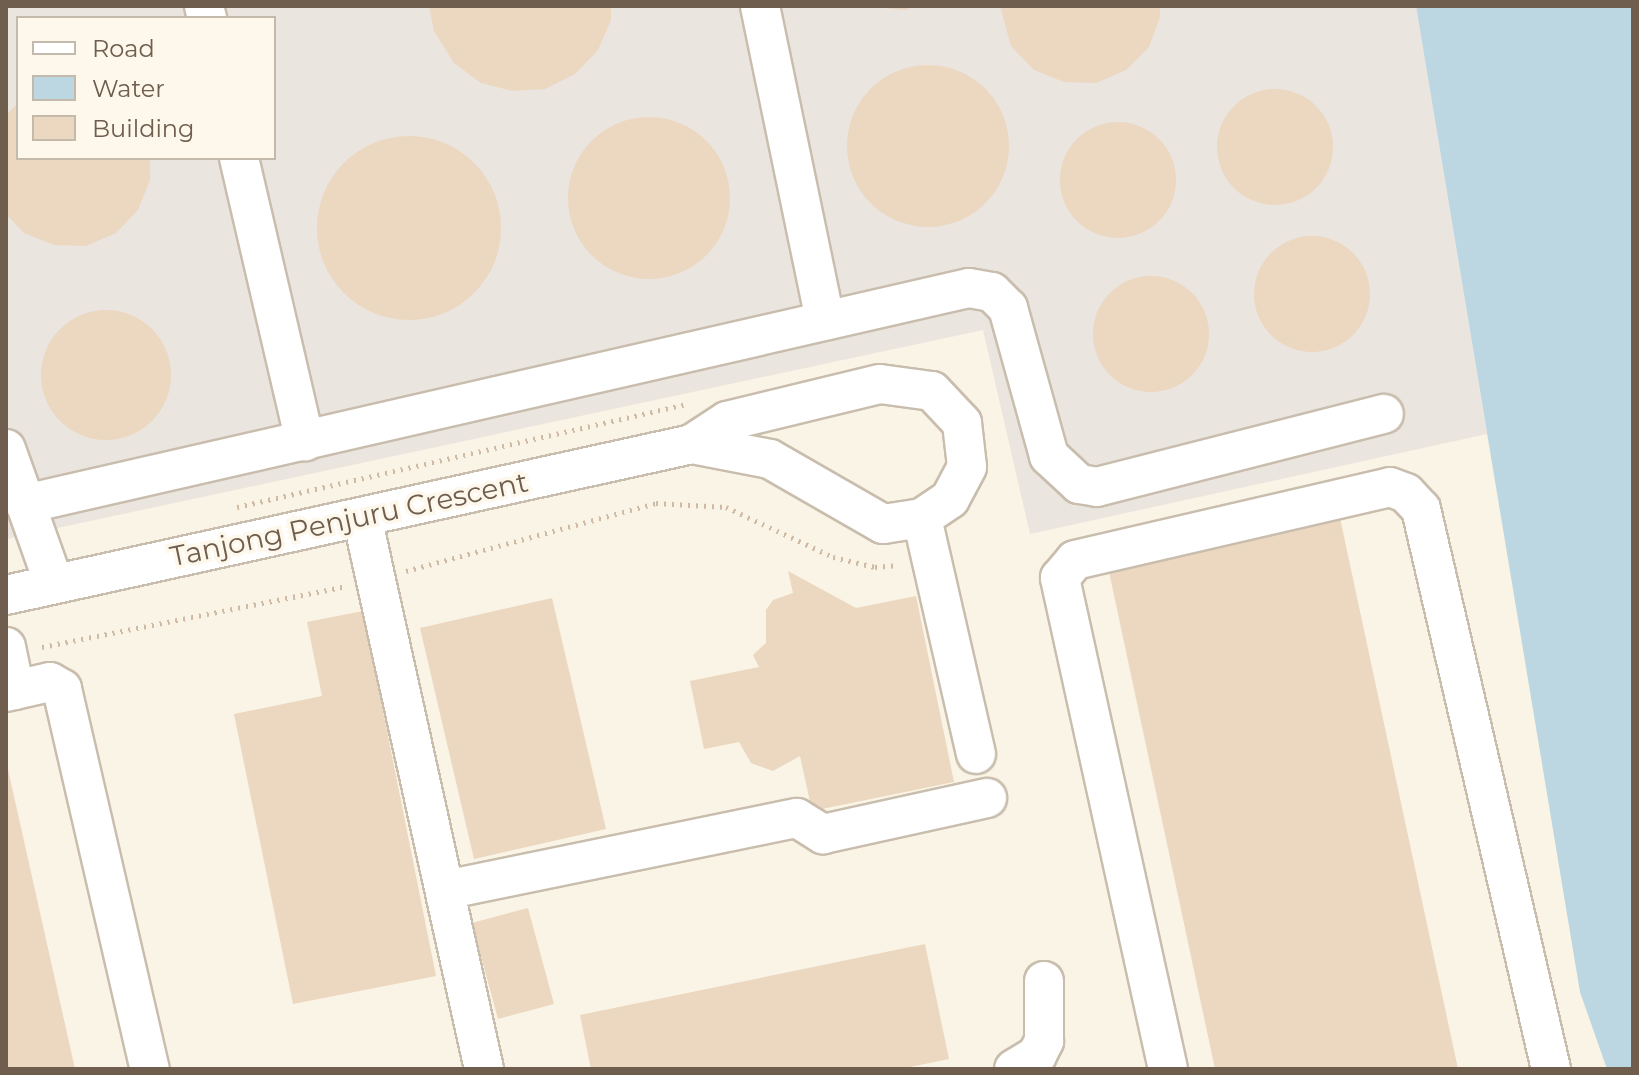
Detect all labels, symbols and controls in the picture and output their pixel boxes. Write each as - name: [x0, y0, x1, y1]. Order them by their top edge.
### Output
- legend: [16, 16, 276, 160]
- text: Road: [92, 34, 155, 63]
- text: Water: [92, 74, 165, 103]
- text: Building: [92, 114, 195, 143]
- street label: Tanjong Penjuru Crescent: [167, 465, 531, 573]

